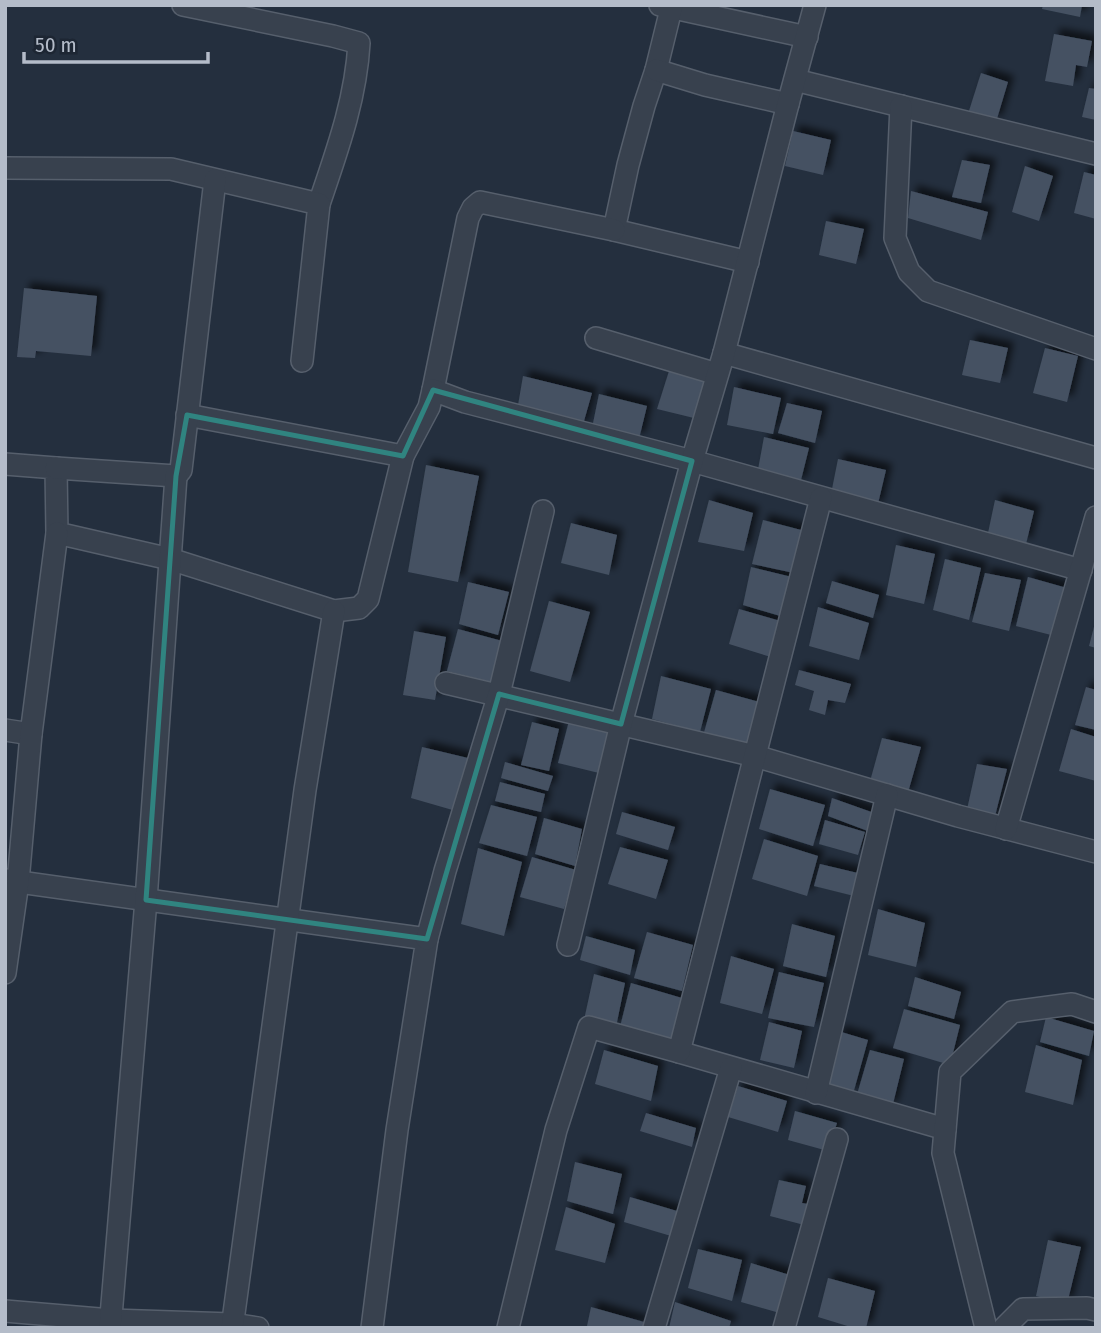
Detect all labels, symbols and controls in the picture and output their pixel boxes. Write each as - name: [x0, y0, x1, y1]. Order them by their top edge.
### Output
- scale bar: [24, 21, 208, 65]
- text: 50 m: [35, 32, 77, 58]

